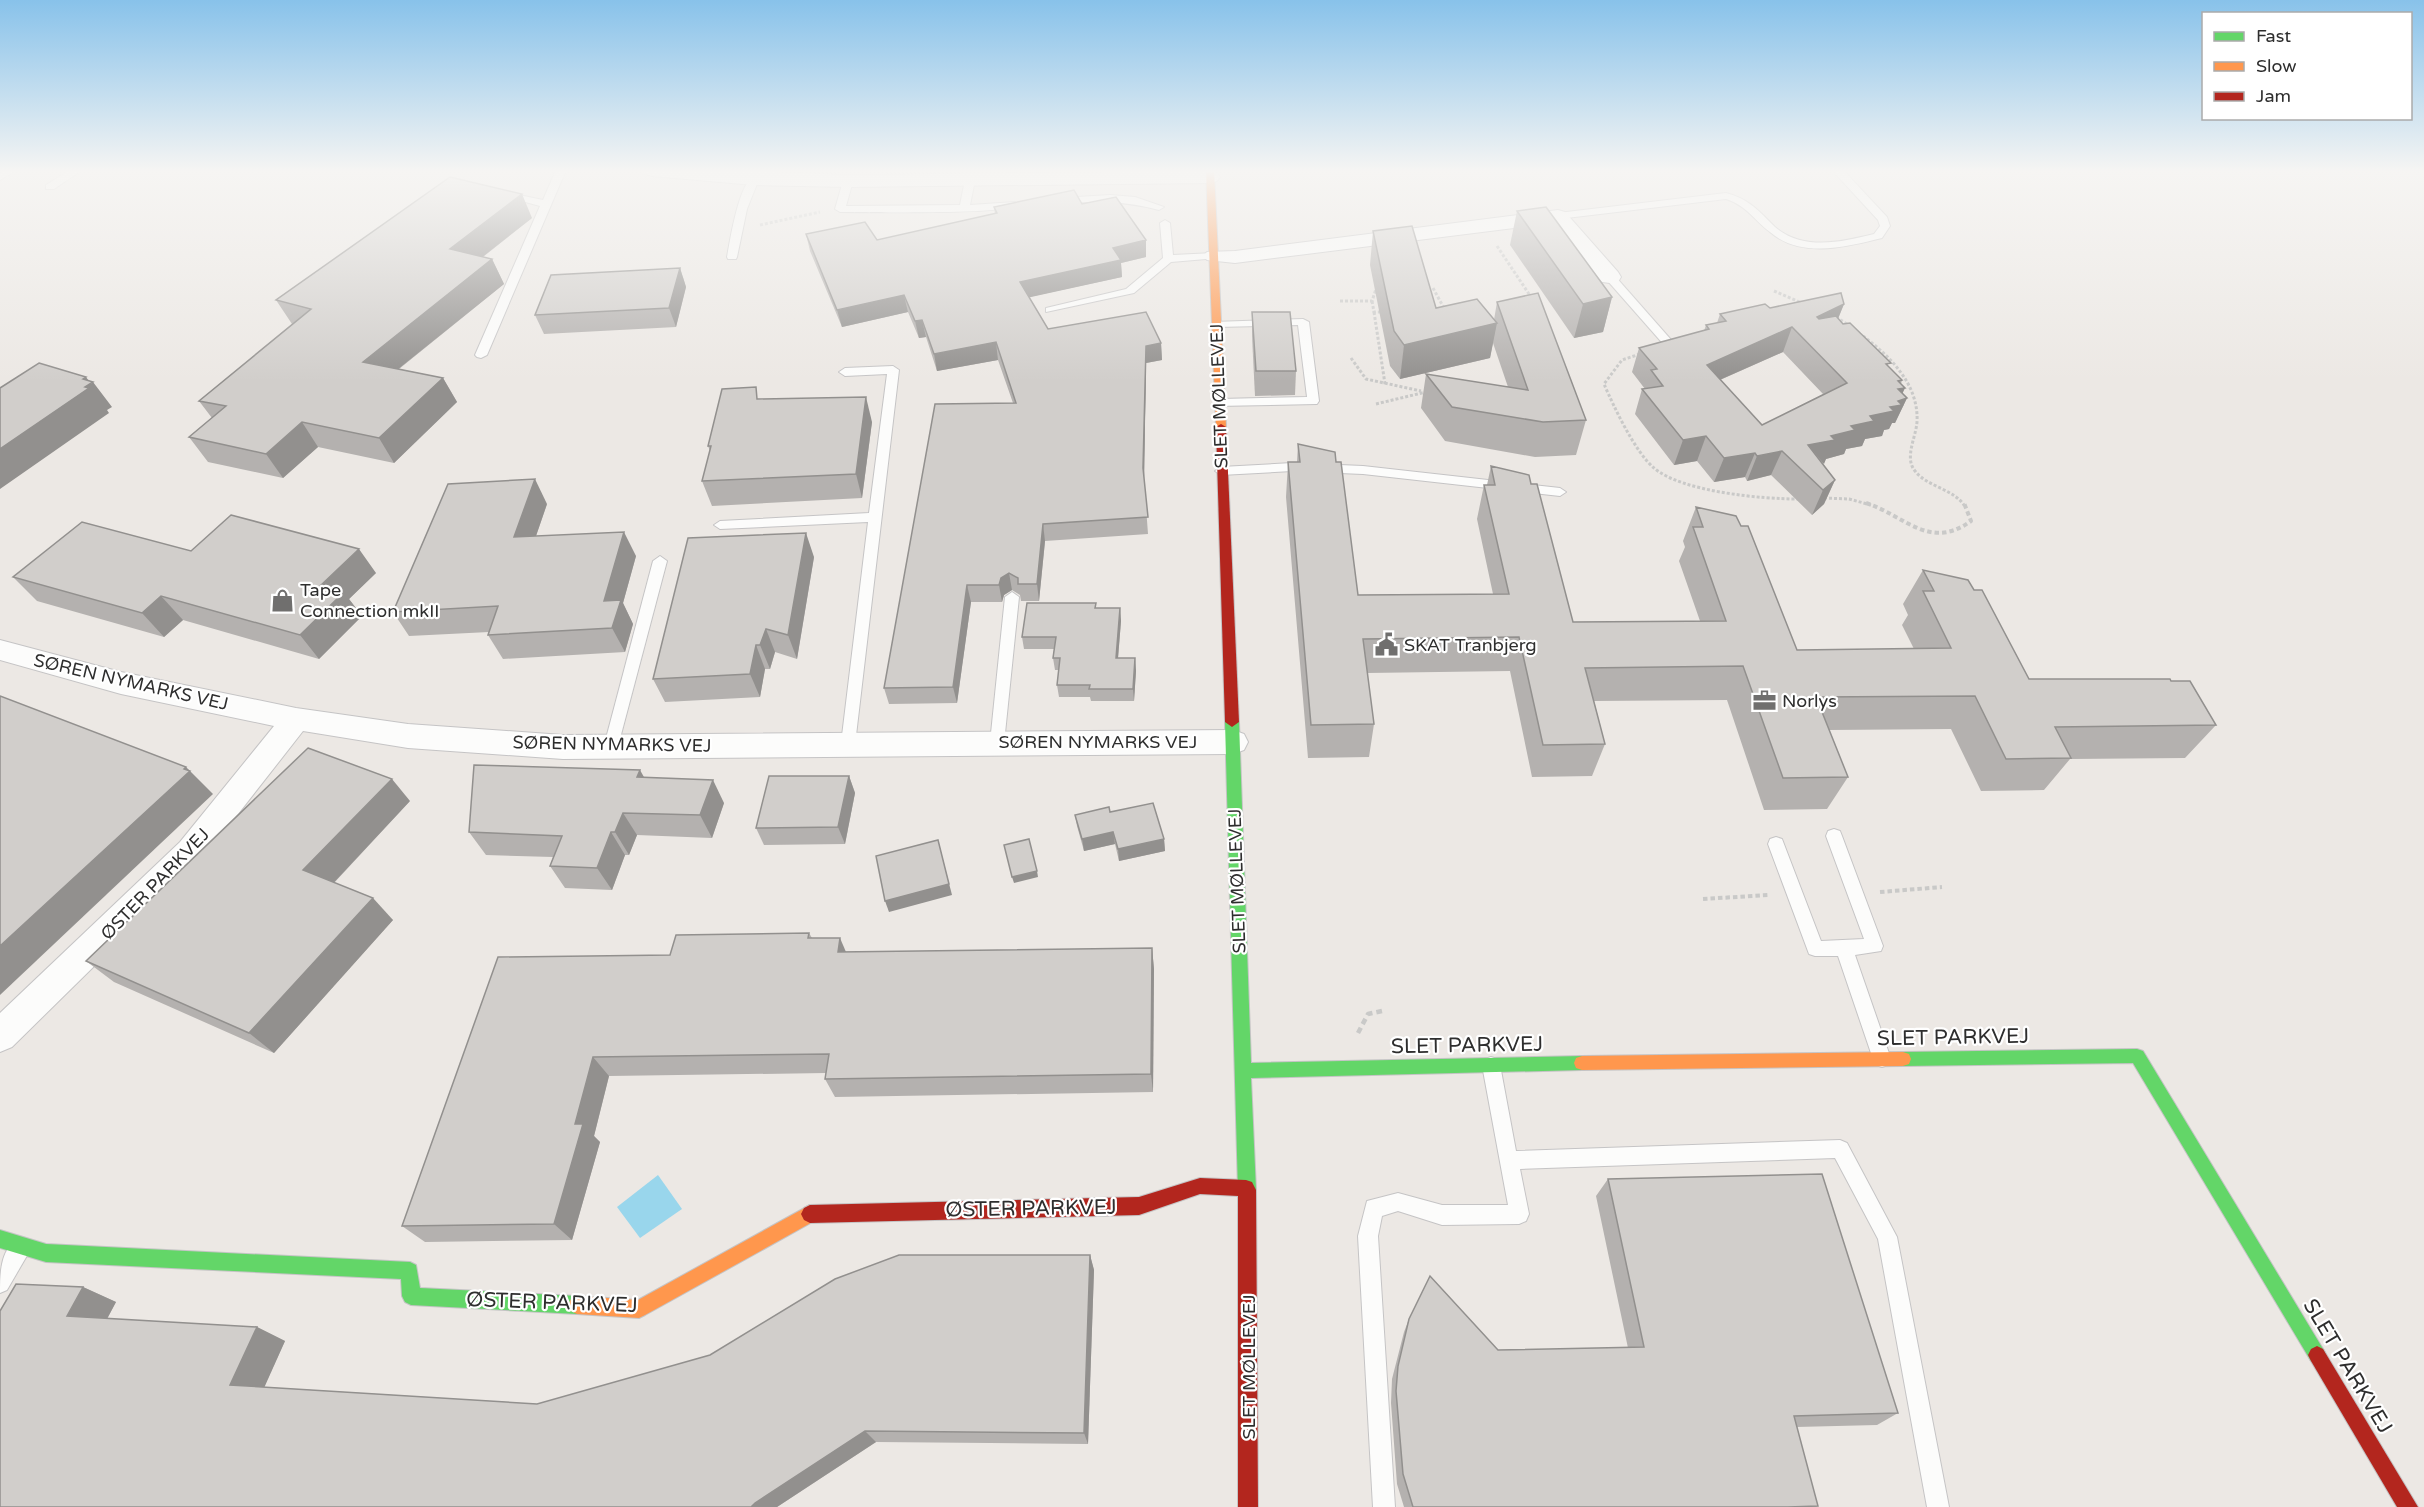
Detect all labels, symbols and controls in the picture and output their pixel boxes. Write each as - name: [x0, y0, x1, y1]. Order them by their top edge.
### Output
- legend: [2202, 12, 2412, 120]
- text: Fast: [2256, 25, 2291, 47]
- text: Slow: [2256, 55, 2297, 77]
- text: Jam: [2256, 85, 2291, 107]
- street label: SLET MØLLEVEJ: [1205, 323, 1233, 469]
- place label: Tape Connection mkII: [300, 579, 439, 622]
- shop icon: Tape Connection mkII: [269, 587, 295, 613]
- public building icon: SKAT Tranbjerg: [1373, 632, 1399, 658]
- place label: SKAT Tranbjerg: [1404, 634, 1537, 656]
- street label: SØREN NYMARKS VEJ: [32, 649, 230, 715]
- office icon: Norlys: [1751, 688, 1777, 714]
- place label: Norlys: [1782, 690, 1837, 712]
- street label: SØREN NYMARKS VEJ: [512, 731, 712, 757]
- street label: SØREN NYMARKS VEJ: [999, 731, 1197, 753]
- street label: SLET MØLLEVEJ: [1223, 808, 1251, 954]
- street label: ØSTER PARKVEJ: [96, 824, 214, 944]
- street label: SLET PARKVEJ: [1877, 1024, 2029, 1051]
- street label: SLET PARKVEJ: [1391, 1032, 1543, 1059]
- street label: ØSTER PARKVEJ: [945, 1195, 1117, 1222]
- street label: ØSTER PARKVEJ: [466, 1287, 638, 1318]
- street label: SLET MØLLEVEJ: [1238, 1294, 1260, 1440]
- street label: SLET PARKVEJ: [2298, 1295, 2398, 1438]

